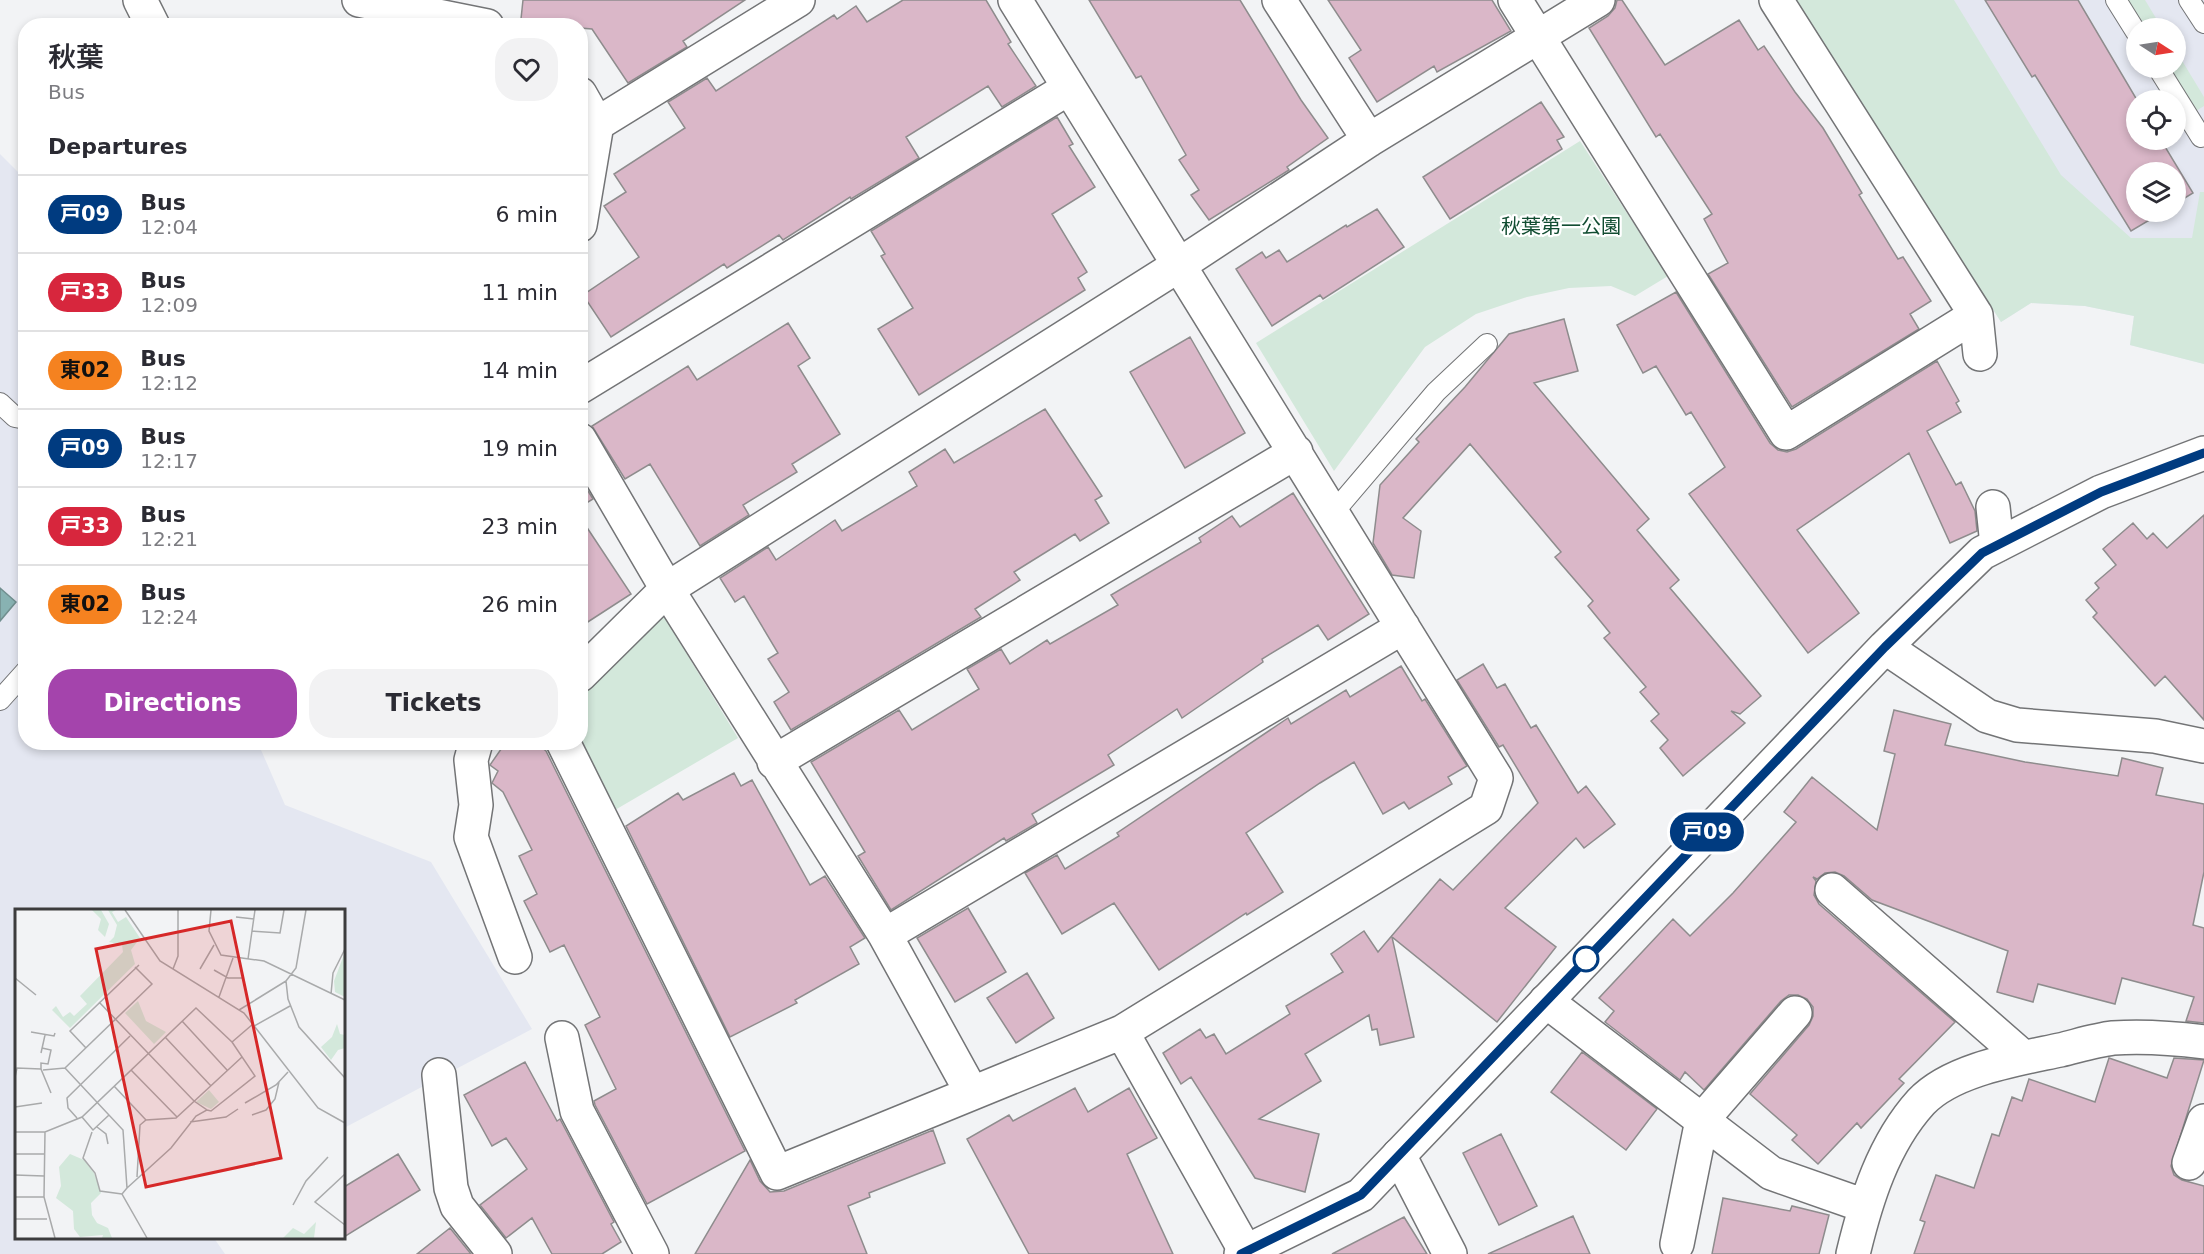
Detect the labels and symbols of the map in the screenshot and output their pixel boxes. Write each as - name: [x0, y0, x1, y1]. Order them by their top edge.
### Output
- north arrow: [2126, 18, 2186, 78]
- park label: 秋葉第一公園: [1501, 214, 1621, 238]
- line badge: 戸09: [1672, 812, 1742, 852]
- inset map: [15, 909, 345, 1239]
- unlabelled marker: [1573, 946, 1599, 972]

